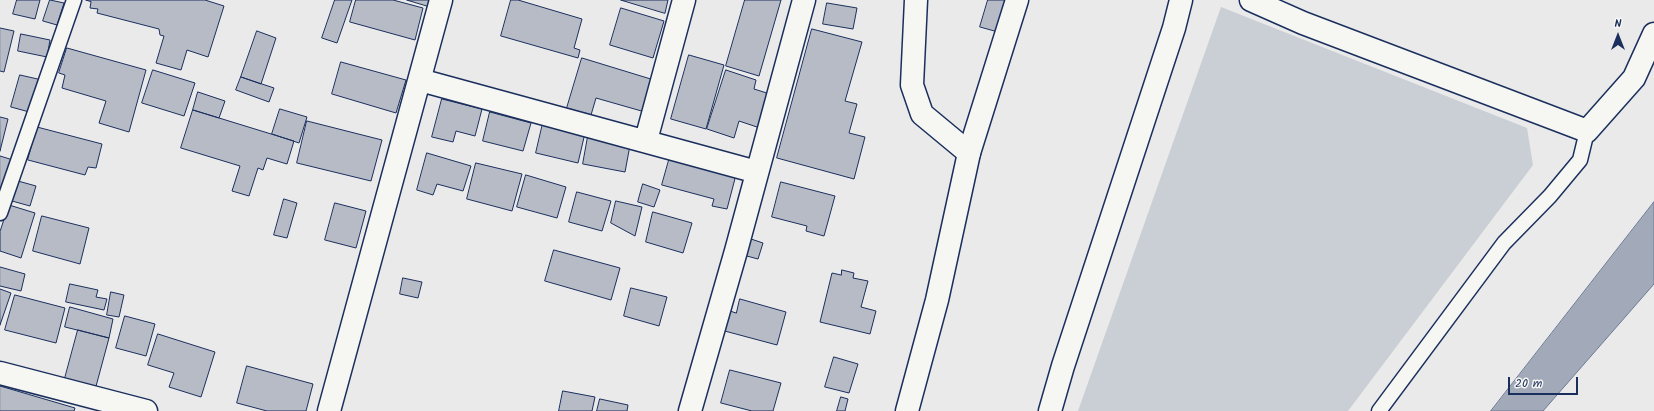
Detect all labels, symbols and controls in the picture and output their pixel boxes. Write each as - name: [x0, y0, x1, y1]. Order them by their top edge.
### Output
- text: N: [1615, 15, 1621, 33]
- north arrow: [1598, 16, 1638, 56]
- scale bar: [1510, 369, 1580, 395]
- text: 20 m: [1515, 374, 1542, 393]

